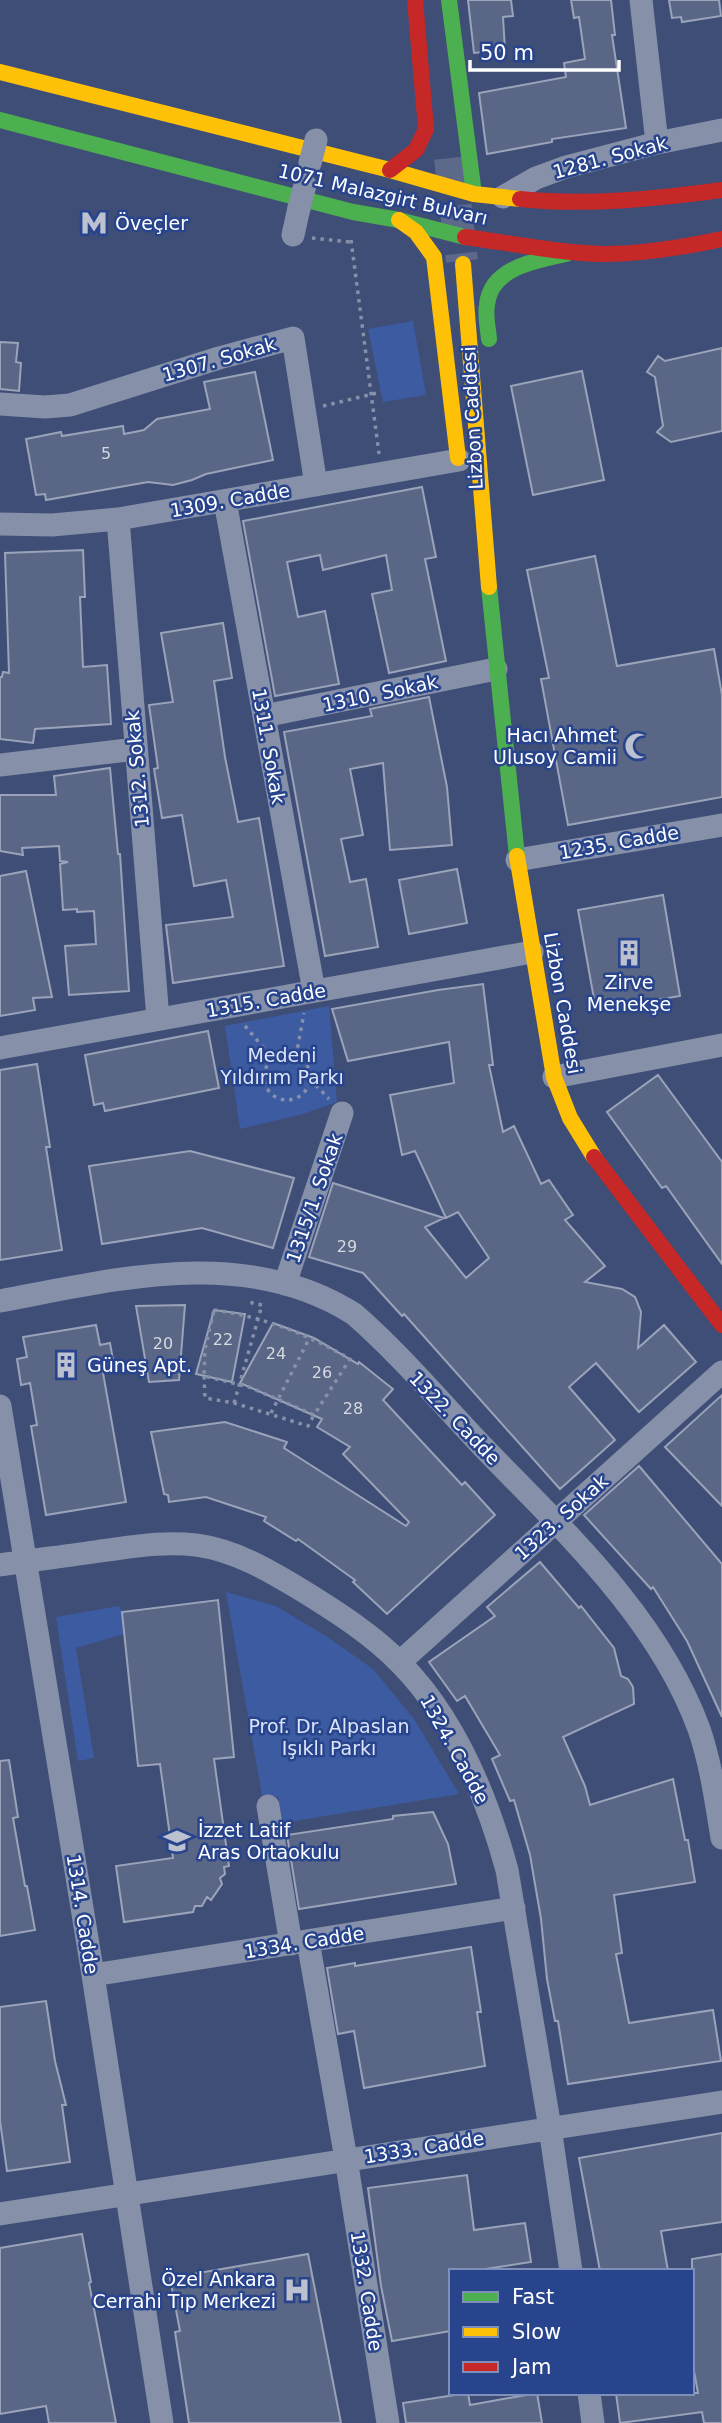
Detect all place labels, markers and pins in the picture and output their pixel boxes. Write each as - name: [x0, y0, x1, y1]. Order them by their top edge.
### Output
- metro station icon: Öveçler: [79, 208, 109, 238]
- place label: Öveçler: [115, 212, 188, 234]
- place label: Hacı Ahmet Ulusoy Camii: [493, 724, 617, 768]
- mosque icon: Hacı Ahmet Ulusoy Camii: [623, 731, 653, 761]
- building icon: Zirve Menekşe: [614, 938, 644, 968]
- place label: Zirve Menekşe: [587, 971, 671, 1015]
- building icon: Güneş Apt.: [51, 1350, 81, 1380]
- place label: Güneş Apt.: [87, 1354, 192, 1376]
- place label: İzzet Latif Aras Ortaokulu: [198, 1819, 340, 1863]
- school or university icon: İzzet Latif Aras Ortaokulu: [162, 1826, 192, 1856]
- place label: Özel Ankara Cerrahi Tıp Merkezi: [93, 2268, 276, 2312]
- hospital icon: Özel Ankara Cerrahi Tıp Merkezi: [282, 2275, 312, 2305]

